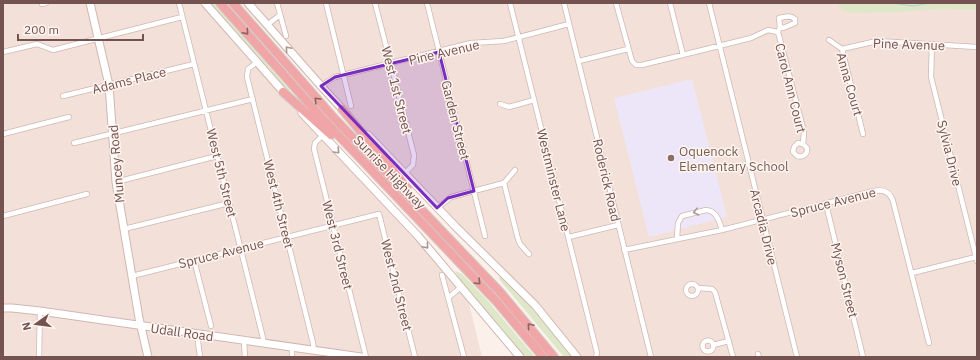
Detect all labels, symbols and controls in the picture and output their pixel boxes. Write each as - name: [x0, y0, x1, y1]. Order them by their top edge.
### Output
- scale bar: [18, 16, 143, 42]
- text: 200 m: [24, 22, 59, 37]
- one-way arrow: [241, 28, 248, 35]
- street label: Pine Avenue: [873, 35, 945, 54]
- street label: Pine Avenue: [407, 36, 481, 69]
- street label: Carol Ann Court: [771, 41, 810, 135]
- street label: West 1st Street: [377, 45, 416, 136]
- one-way arrow: [286, 46, 293, 54]
- street label: Anna Court: [832, 50, 867, 118]
- street label: Adams Place: [90, 63, 168, 98]
- street label: Garden Street: [437, 79, 474, 162]
- one-way arrow: [315, 97, 322, 105]
- street label: Sylvia Drive: [933, 118, 966, 188]
- street label: Muncey Road: [105, 124, 128, 204]
- street label: West 5th Street: [202, 127, 241, 219]
- street label: Westminster Lane: [533, 127, 574, 233]
- street label: Sunrise Highway: [350, 132, 430, 213]
- street label: Roderick Road: [589, 137, 624, 223]
- place label: Oquenock Elementary School: [679, 143, 789, 175]
- one-way arrow: [333, 146, 340, 154]
- marker: Oquenock Elementary School: [666, 153, 676, 163]
- street label: West 4th Street: [259, 158, 298, 250]
- street label: Spruce Avenue: [789, 184, 878, 221]
- street label: Arcadia Drive: [746, 187, 781, 267]
- street label: West 3rd Street: [318, 199, 357, 291]
- one-way arrow: [693, 208, 699, 216]
- street label: Spruce Avenue: [177, 235, 266, 272]
- street label: West 2nd Street: [377, 238, 416, 333]
- one-way arrow: [422, 241, 429, 249]
- street label: Myson Street: [827, 241, 862, 319]
- one-way arrow: [473, 277, 480, 284]
- north arrow: [16, 304, 56, 344]
- street label: Udall Road: [149, 320, 214, 345]
- text: N: [19, 321, 34, 332]
- one-way arrow: [528, 324, 535, 331]

